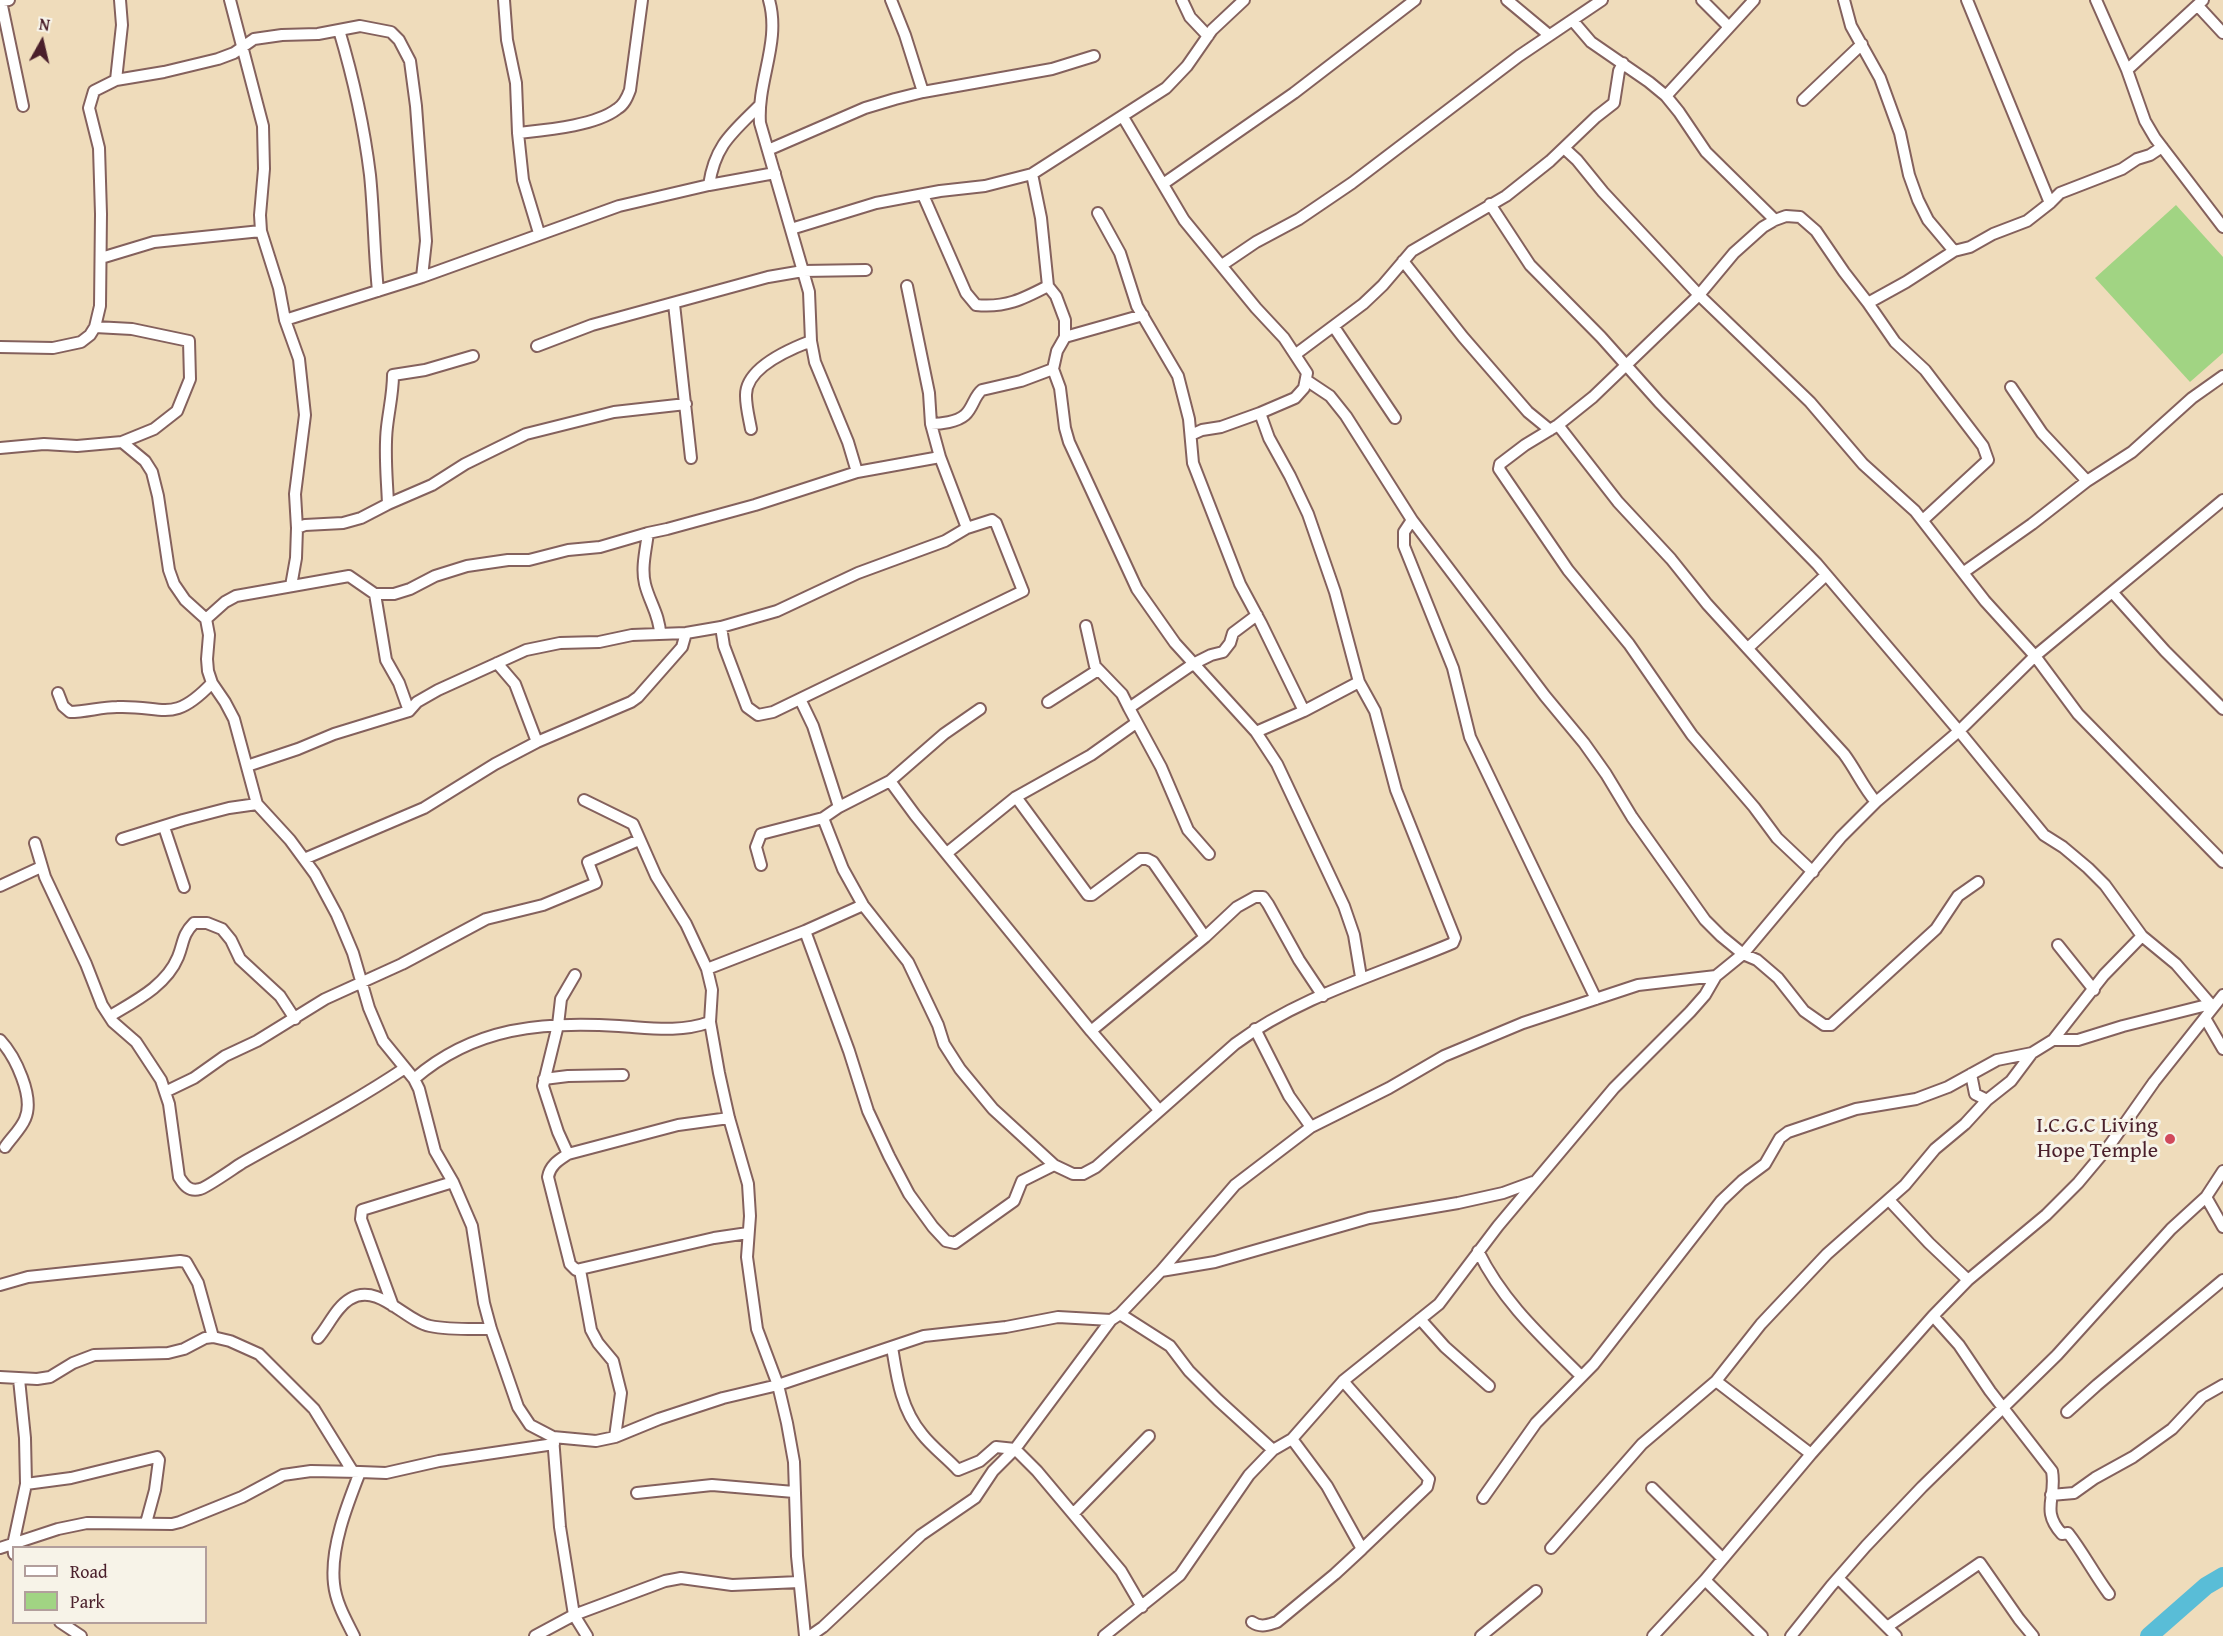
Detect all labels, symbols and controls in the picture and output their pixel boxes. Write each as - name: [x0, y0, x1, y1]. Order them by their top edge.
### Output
- north arrow: [12, 12, 72, 72]
- text: N: [38, 12, 51, 37]
- place label: I.C.G.C Living Hope Temple: [2036, 1113, 2158, 1164]
- marker: I.C.G.C Living Hope Temple: [2163, 1132, 2177, 1146]
- legend: [12, 1546, 207, 1624]
- text: Road: [70, 1558, 108, 1585]
- text: Park: [70, 1588, 105, 1615]

